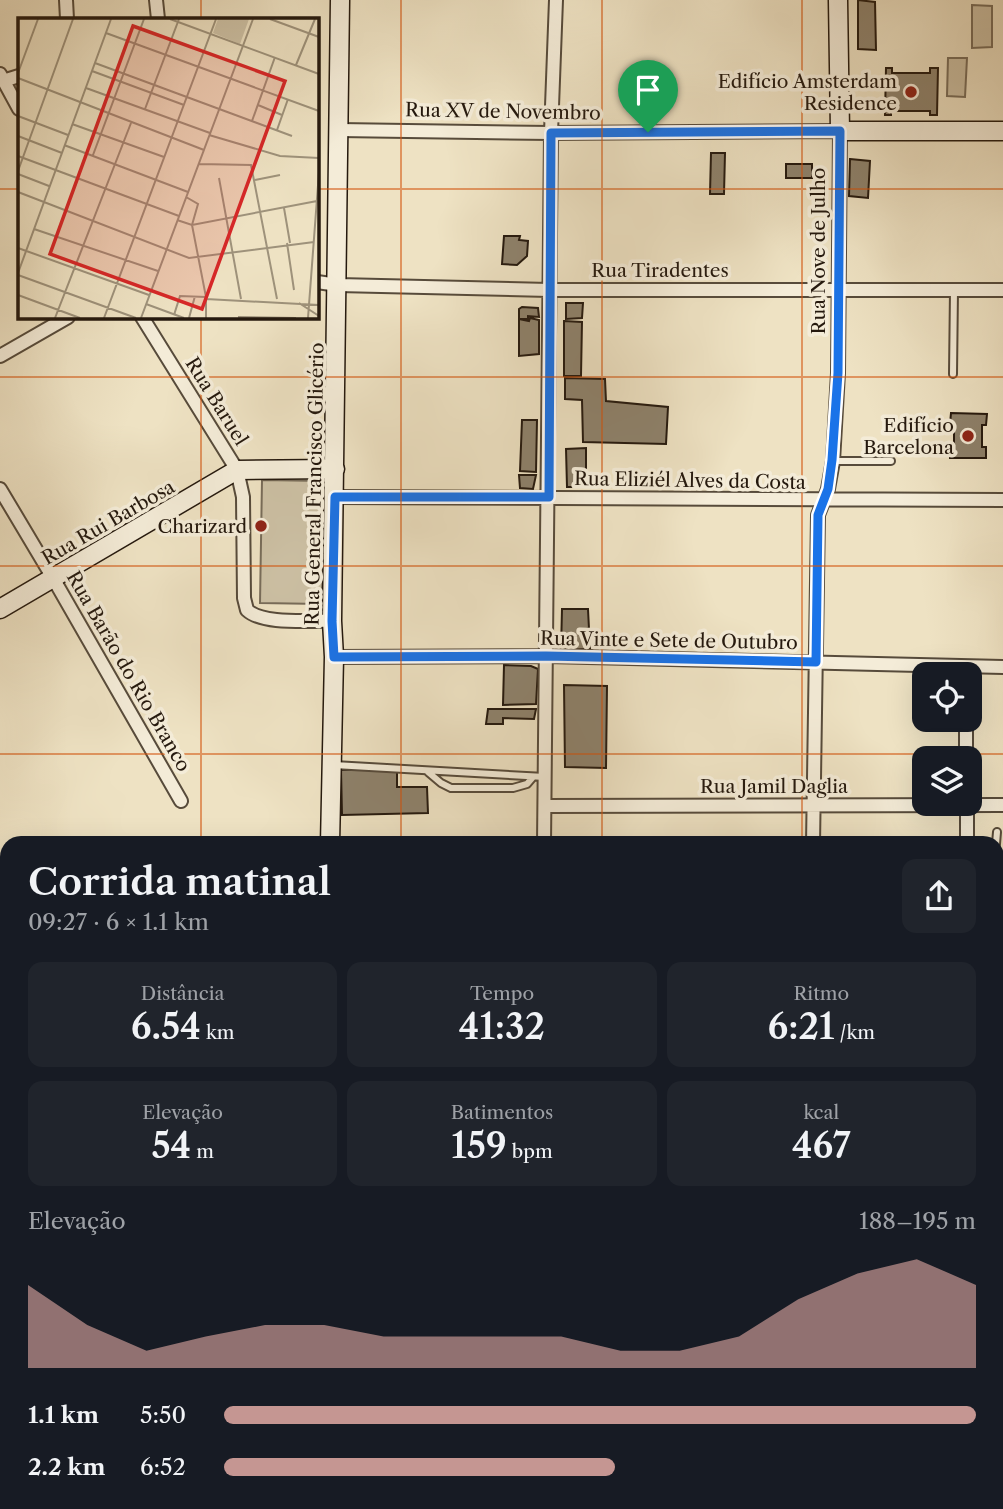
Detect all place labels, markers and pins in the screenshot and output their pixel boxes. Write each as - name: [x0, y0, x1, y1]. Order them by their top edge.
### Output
- pin: [618, 60, 678, 132]
- place label: Edifício Amsterdam Residence: [718, 70, 897, 115]
- marker: Edifício Amsterdam Residence: [903, 84, 919, 100]
- place label: Edifício Barcelona: [863, 414, 954, 459]
- marker: Edifício Barcelona: [960, 428, 976, 444]
- place label: Charizard: [158, 515, 247, 538]
- marker: Charizard: [253, 518, 269, 534]

